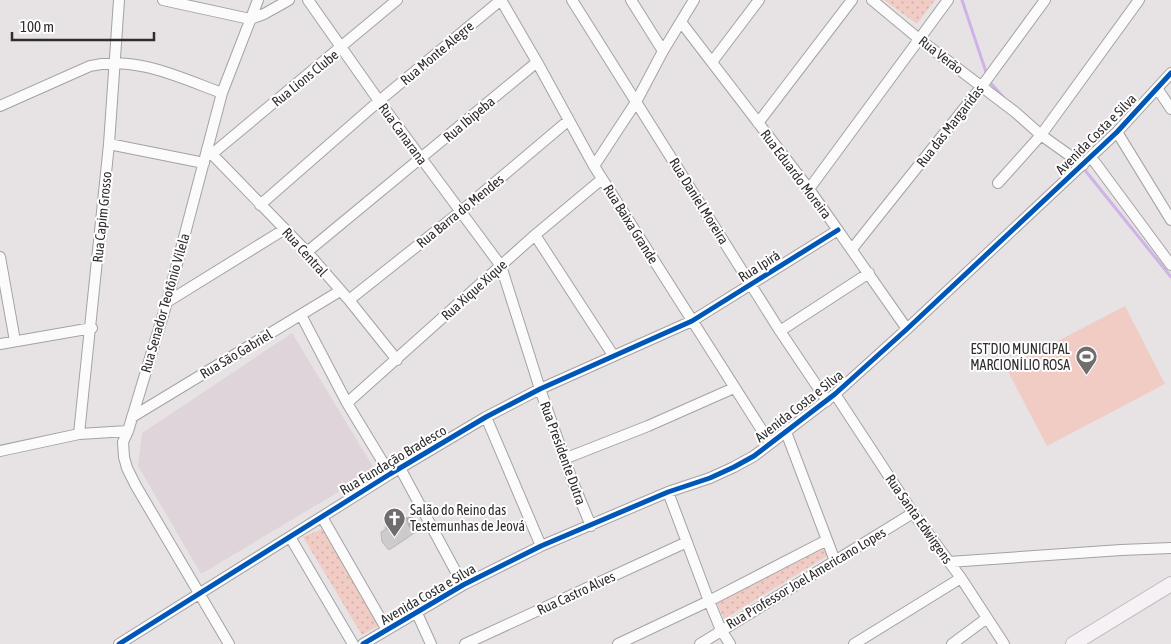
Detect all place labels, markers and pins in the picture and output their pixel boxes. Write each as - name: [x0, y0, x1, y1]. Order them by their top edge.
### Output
- place label: EST´DIO MUNICIPAL MARCIONÍLIO ROSA: [970, 341, 1071, 373]
- sports icon: EST´DIO MUNICIPAL MARCIONÍLIO ROSA: [1074, 345, 1098, 376]
- place label: Salão do Reino das Testemunhas de Jeová: [410, 502, 525, 534]
- church icon: Salão do Reino das Testemunhas de Jeová: [382, 506, 406, 537]

